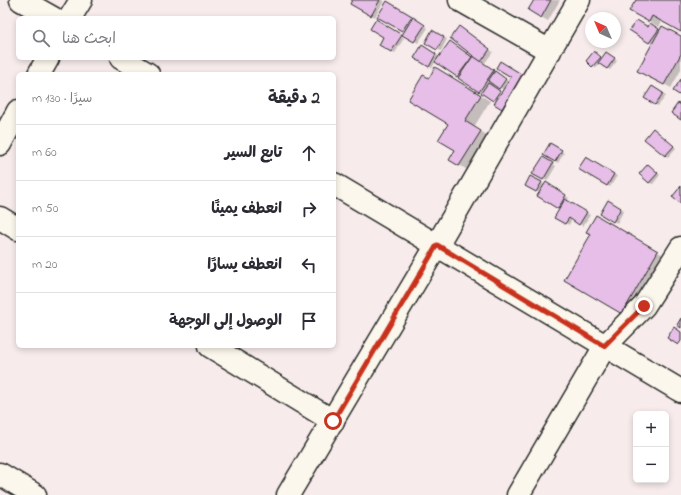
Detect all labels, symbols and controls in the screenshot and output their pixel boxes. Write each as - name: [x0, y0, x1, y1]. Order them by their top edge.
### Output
- north arrow: [585, 12, 621, 48]
- search box: [16, 16, 336, 60]
- icon: search: [30, 27, 52, 49]
- text: ابحث هنا: [62, 28, 116, 50]
- text: 2 دقيقة: [268, 86, 320, 111]
- text: سيرًا · 130 m: [32, 89, 92, 108]
- text: تابع السير: [225, 142, 282, 164]
- icon: ahead: [298, 142, 320, 164]
- text: 60 m: [32, 143, 57, 162]
- text: انعطف يمينًا: [211, 198, 282, 220]
- icon: right: [298, 198, 320, 220]
- text: 50 m: [32, 199, 58, 218]
- text: انعطف يسارًا: [207, 254, 282, 276]
- icon: left: [298, 254, 320, 276]
- text: 20 m: [32, 255, 57, 274]
- route end: [635, 297, 653, 315]
- text: الوصول إلى الوجهة: [169, 310, 282, 332]
- icon: arrive: [298, 310, 320, 332]
- map controls: [633, 411, 669, 483]
- button: +: [633, 411, 669, 447]
- route start: [324, 412, 342, 430]
- button: −: [633, 447, 669, 483]

